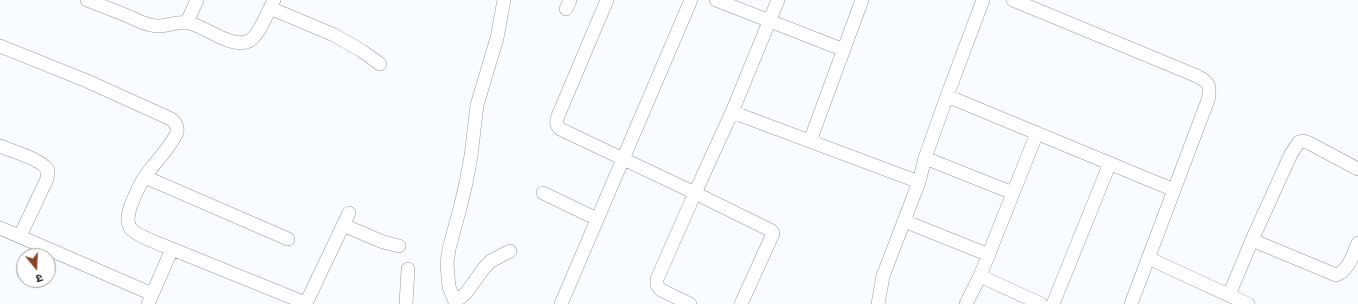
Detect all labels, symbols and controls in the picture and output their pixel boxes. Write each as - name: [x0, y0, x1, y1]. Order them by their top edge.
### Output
- north arrow: [16, 248, 56, 288]
- text: उ: [34, 271, 45, 286]

